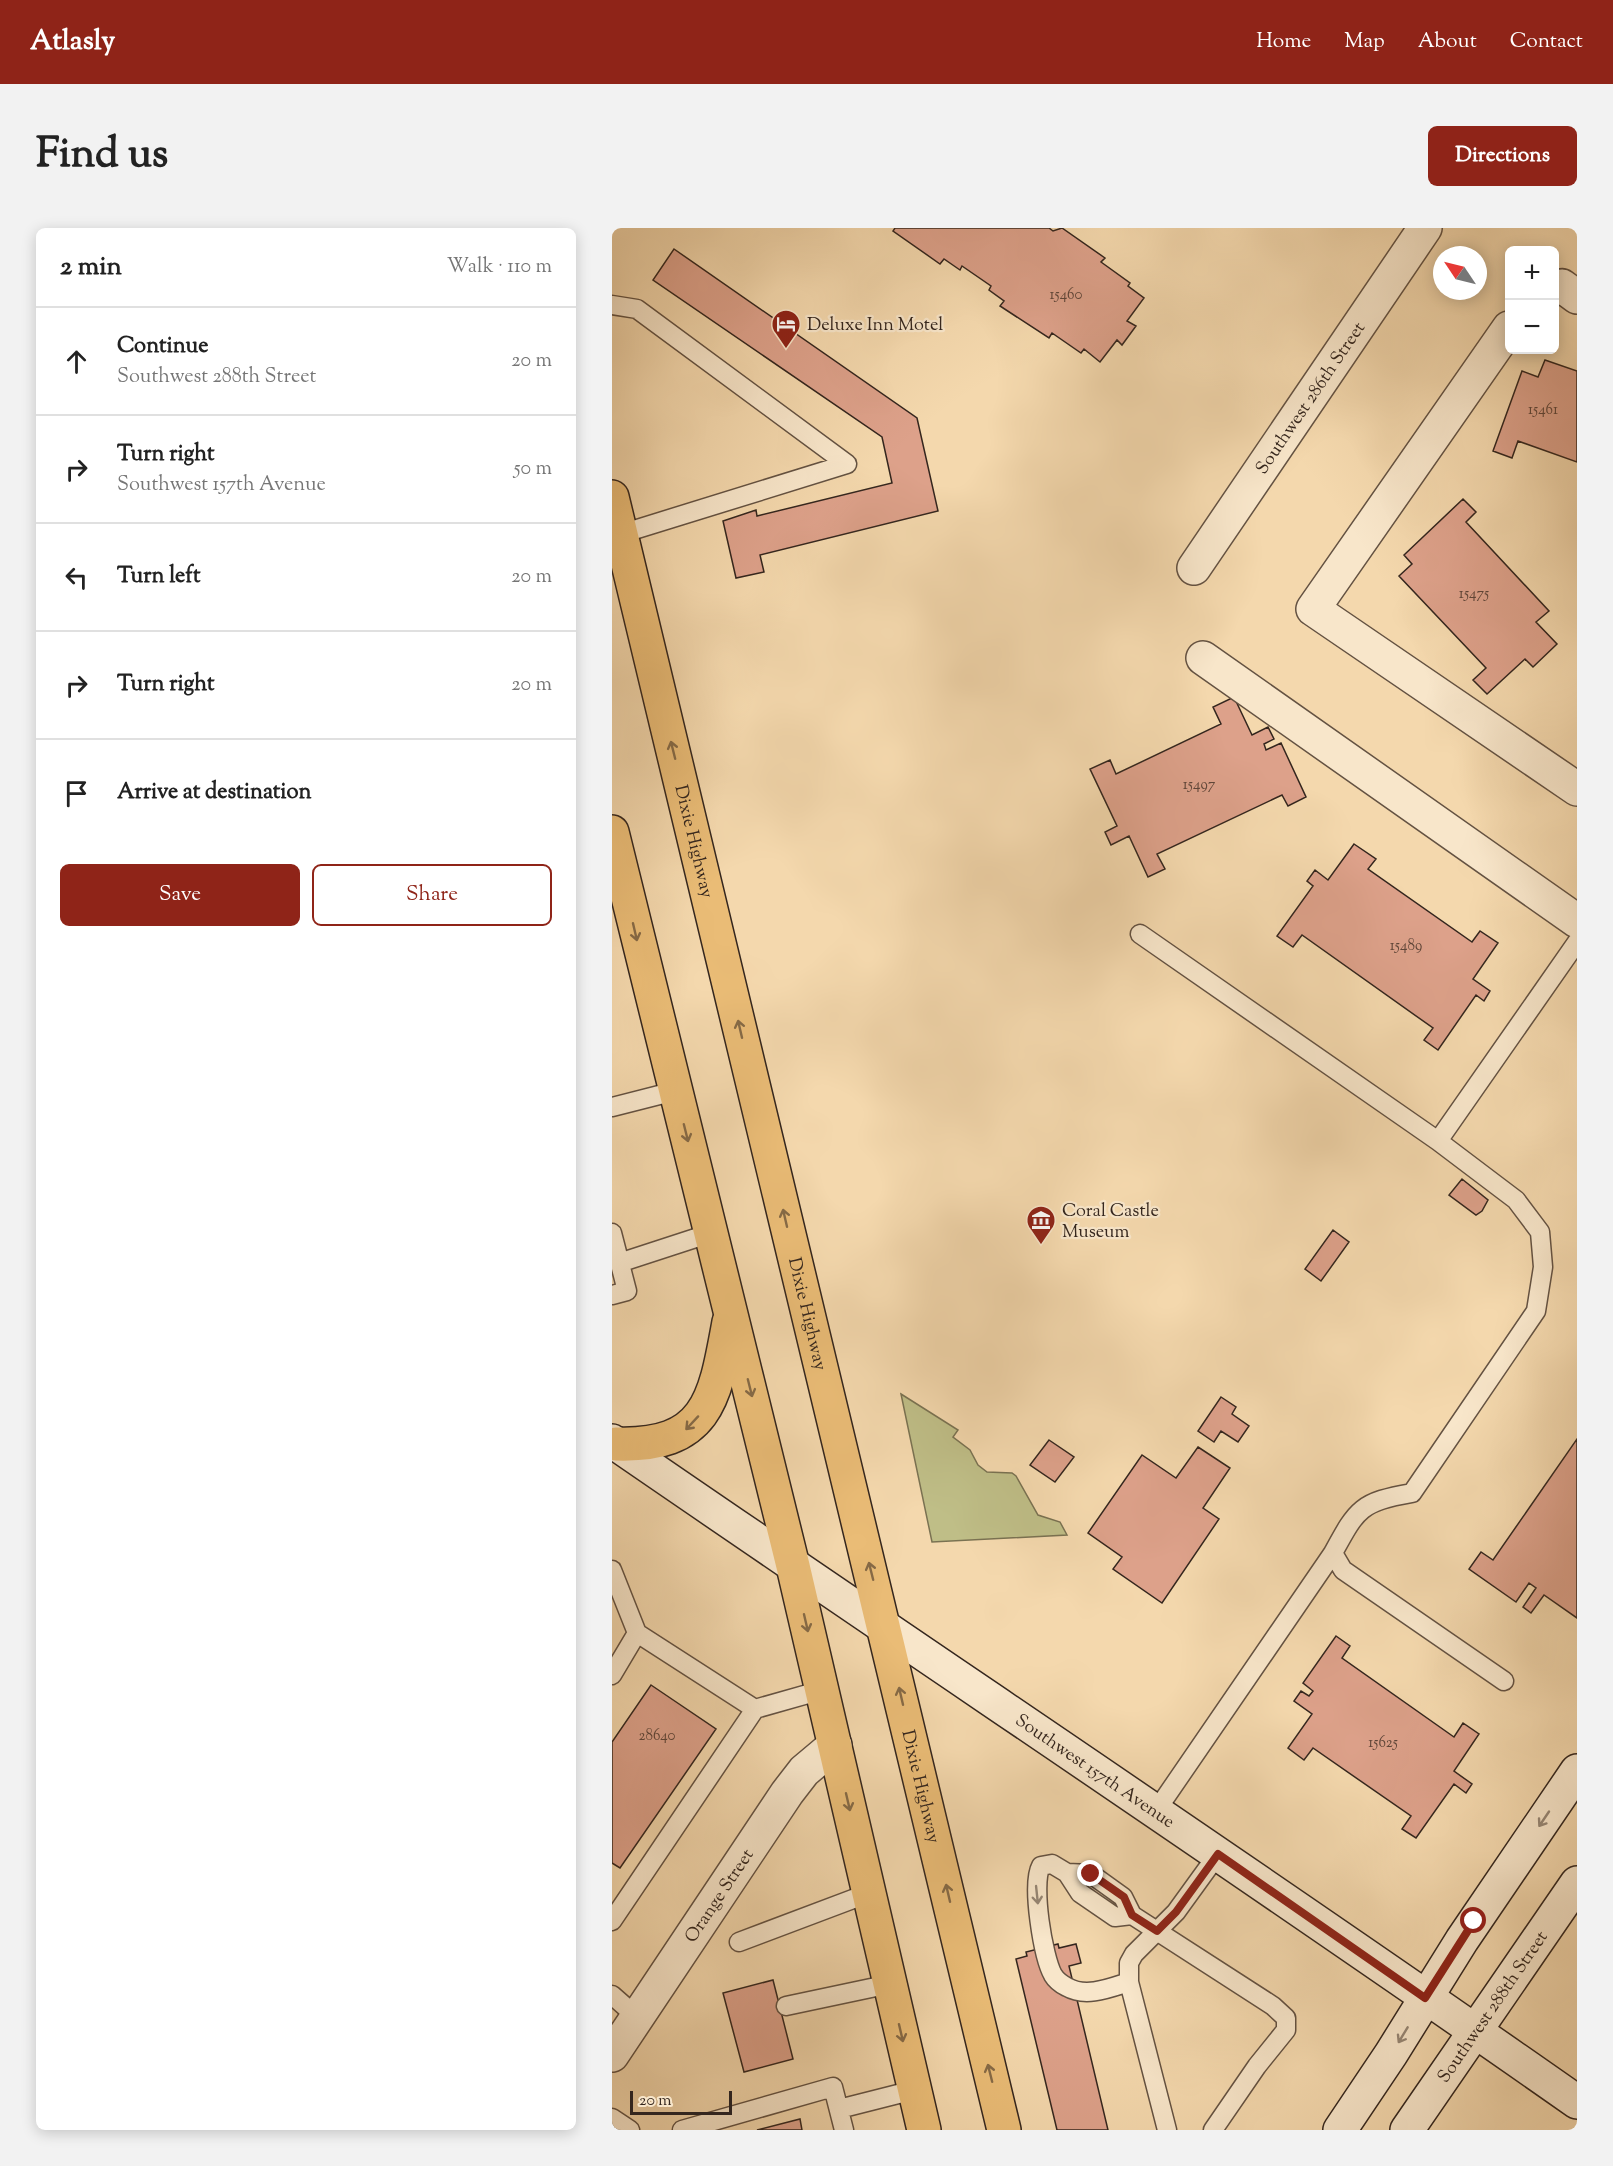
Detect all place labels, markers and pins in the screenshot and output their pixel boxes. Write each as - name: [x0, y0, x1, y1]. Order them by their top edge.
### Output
- hotel icon: Deluxe Inn Motel: [770, 308, 802, 350]
- place label: Deluxe Inn Motel: [807, 313, 943, 339]
- place label: Coral Castle Museum: [1062, 1199, 1159, 1246]
- museum icon: Coral Castle Museum: [1025, 1204, 1057, 1246]

